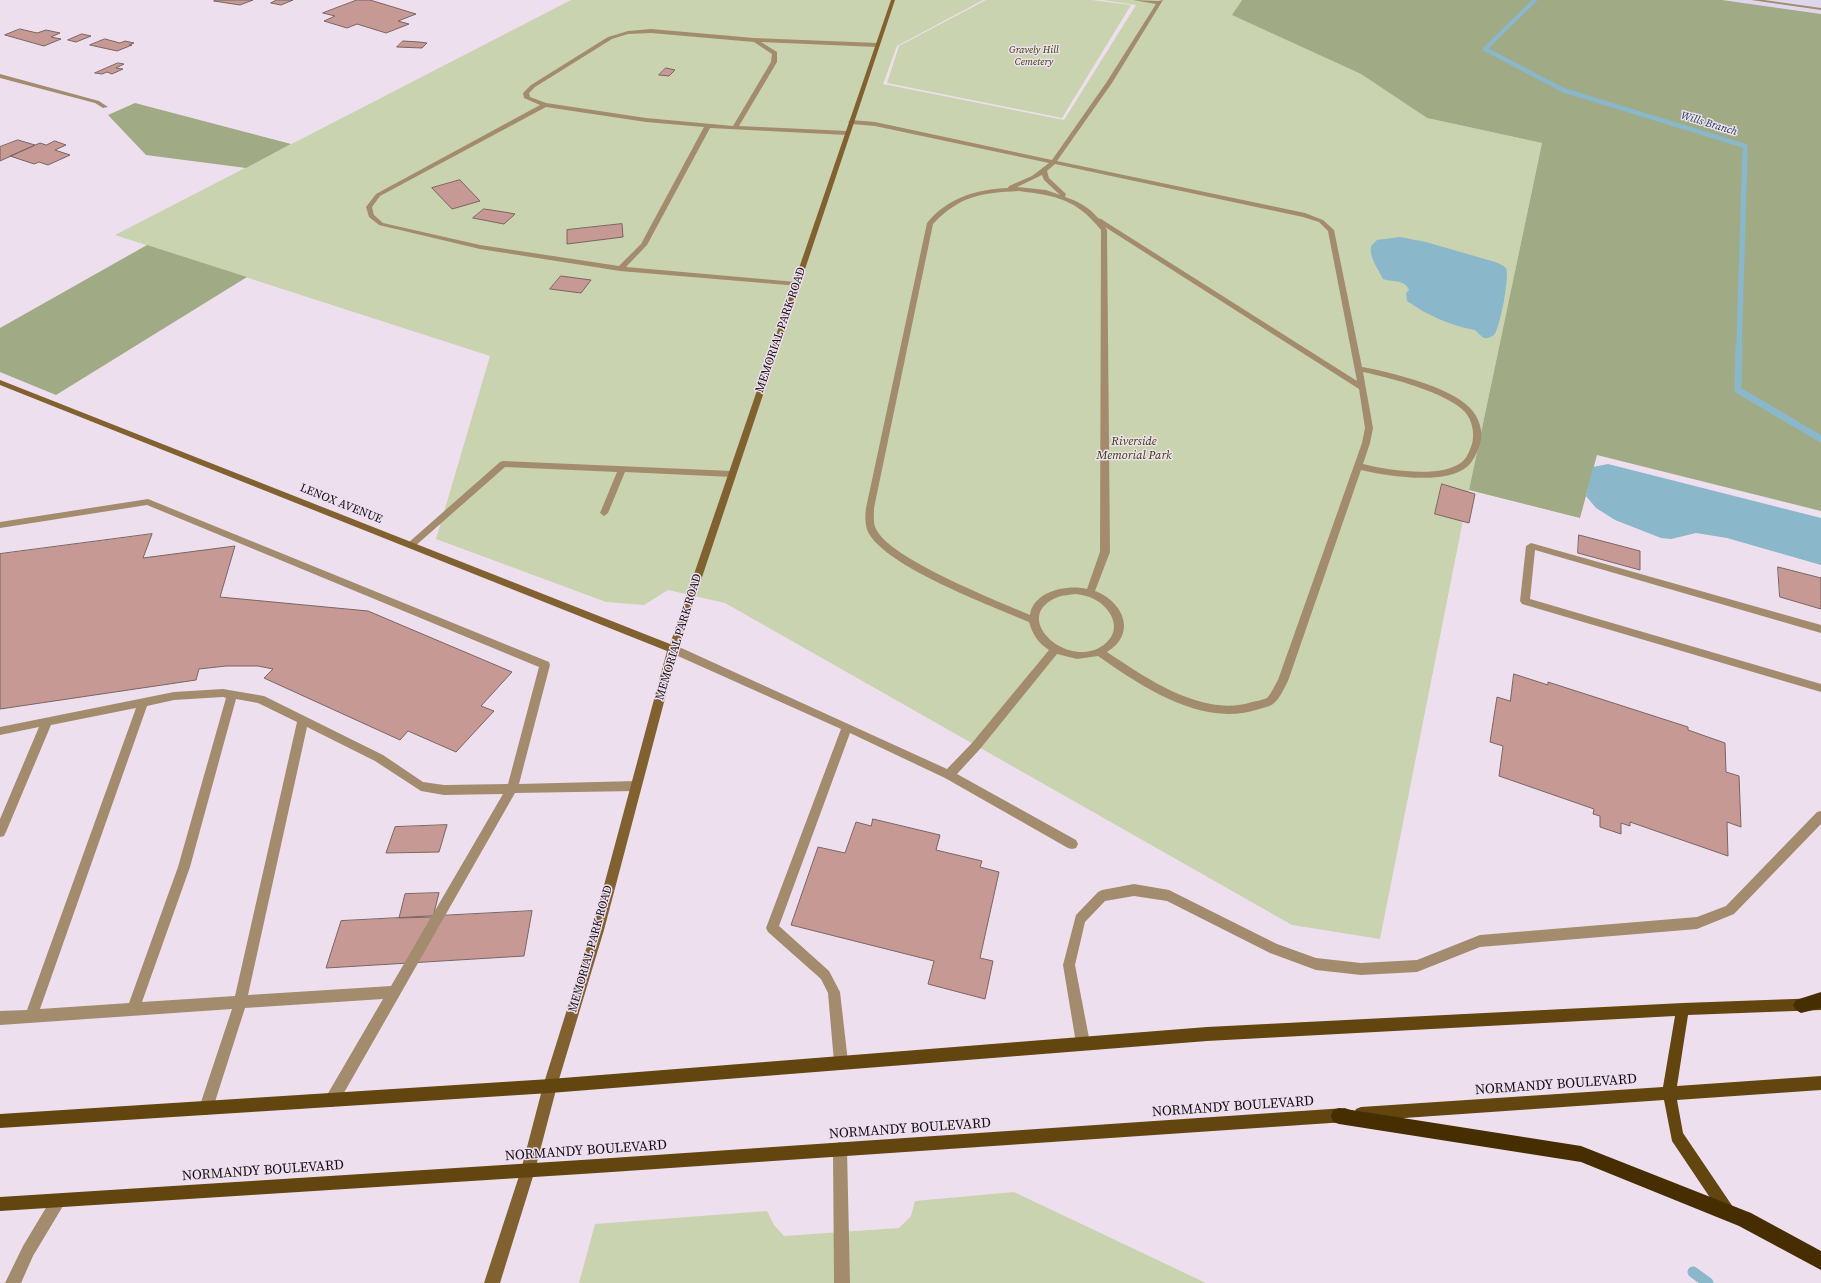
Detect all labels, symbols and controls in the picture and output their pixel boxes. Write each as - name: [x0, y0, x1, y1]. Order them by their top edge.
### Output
- park label: Gravely Hill Cemetery: [1009, 44, 1059, 68]
- water label: Wills Branch: [1679, 109, 1739, 139]
- street label: MEMORIAL PARK ROAD: [753, 265, 809, 395]
- park label: Riverside Memorial Park: [1096, 435, 1172, 463]
- street label: LENOX AVENUE: [298, 481, 384, 527]
- street label: MEMORIAL PARK ROAD: [653, 572, 705, 702]
- street label: MEMORIAL PARK ROAD: [566, 884, 616, 1014]
- street label: NORMANDY BOULEVARD: [1474, 1071, 1638, 1099]
- street label: NORMANDY BOULEVARD: [1151, 1093, 1315, 1121]
- street label: NORMANDY BOULEVARD: [828, 1115, 992, 1143]
- street label: NORMANDY BOULEVARD: [504, 1137, 668, 1165]
- street label: NORMANDY BOULEVARD: [181, 1157, 345, 1185]

